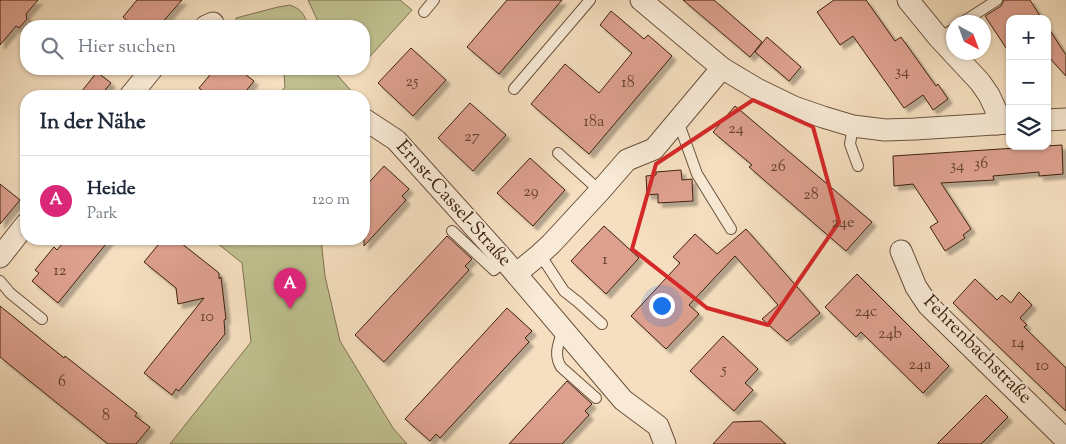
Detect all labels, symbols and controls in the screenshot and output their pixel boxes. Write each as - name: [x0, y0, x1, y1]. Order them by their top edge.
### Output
- north arrow: [946, 15, 991, 60]
- map controls: [1006, 15, 1051, 150]
- button: +: [1006, 15, 1051, 60]
- search box: [20, 20, 370, 75]
- icon: search: [38, 34, 66, 62]
- text: Hier suchen: [78, 34, 176, 61]
- button: −: [1006, 60, 1051, 105]
- house number: 34: [895, 61, 909, 84]
- house number: 25: [406, 71, 419, 94]
- house number: 18: [621, 72, 635, 95]
- button: layers: [1006, 105, 1051, 150]
- text: In der Nähe: [40, 108, 146, 138]
- house number: 18a: [584, 111, 605, 134]
- house number: 24: [728, 118, 744, 141]
- house number: 27: [464, 126, 480, 149]
- street label: Ernst-Cassel-Straße: [389, 135, 517, 273]
- house number: 36: [974, 153, 988, 176]
- house number: 34: [950, 155, 964, 178]
- house number: 26: [770, 156, 786, 179]
- text: Heide: [87, 176, 136, 203]
- house number: 29: [523, 181, 539, 204]
- house number: 28: [803, 184, 819, 207]
- text: A: [50, 189, 63, 212]
- text: 120 m: [312, 189, 350, 212]
- text: Park: [87, 203, 118, 226]
- house number: 24e: [832, 212, 854, 235]
- house number: 1: [602, 249, 608, 272]
- house number: 12: [54, 260, 67, 283]
- pin: A: [274, 268, 306, 309]
- street label: Fehrenbachstraße: [916, 289, 1038, 411]
- your location: [649, 293, 675, 319]
- house number: 24c: [855, 301, 877, 324]
- house number: 10: [200, 306, 214, 329]
- house number: 24b: [878, 323, 902, 346]
- house number: 14: [1011, 332, 1025, 355]
- house number: 24a: [909, 354, 932, 377]
- house number: 10: [1035, 355, 1049, 378]
- house number: 5: [720, 359, 727, 382]
- house number: 6: [58, 371, 66, 394]
- house number: 8: [102, 405, 110, 428]

